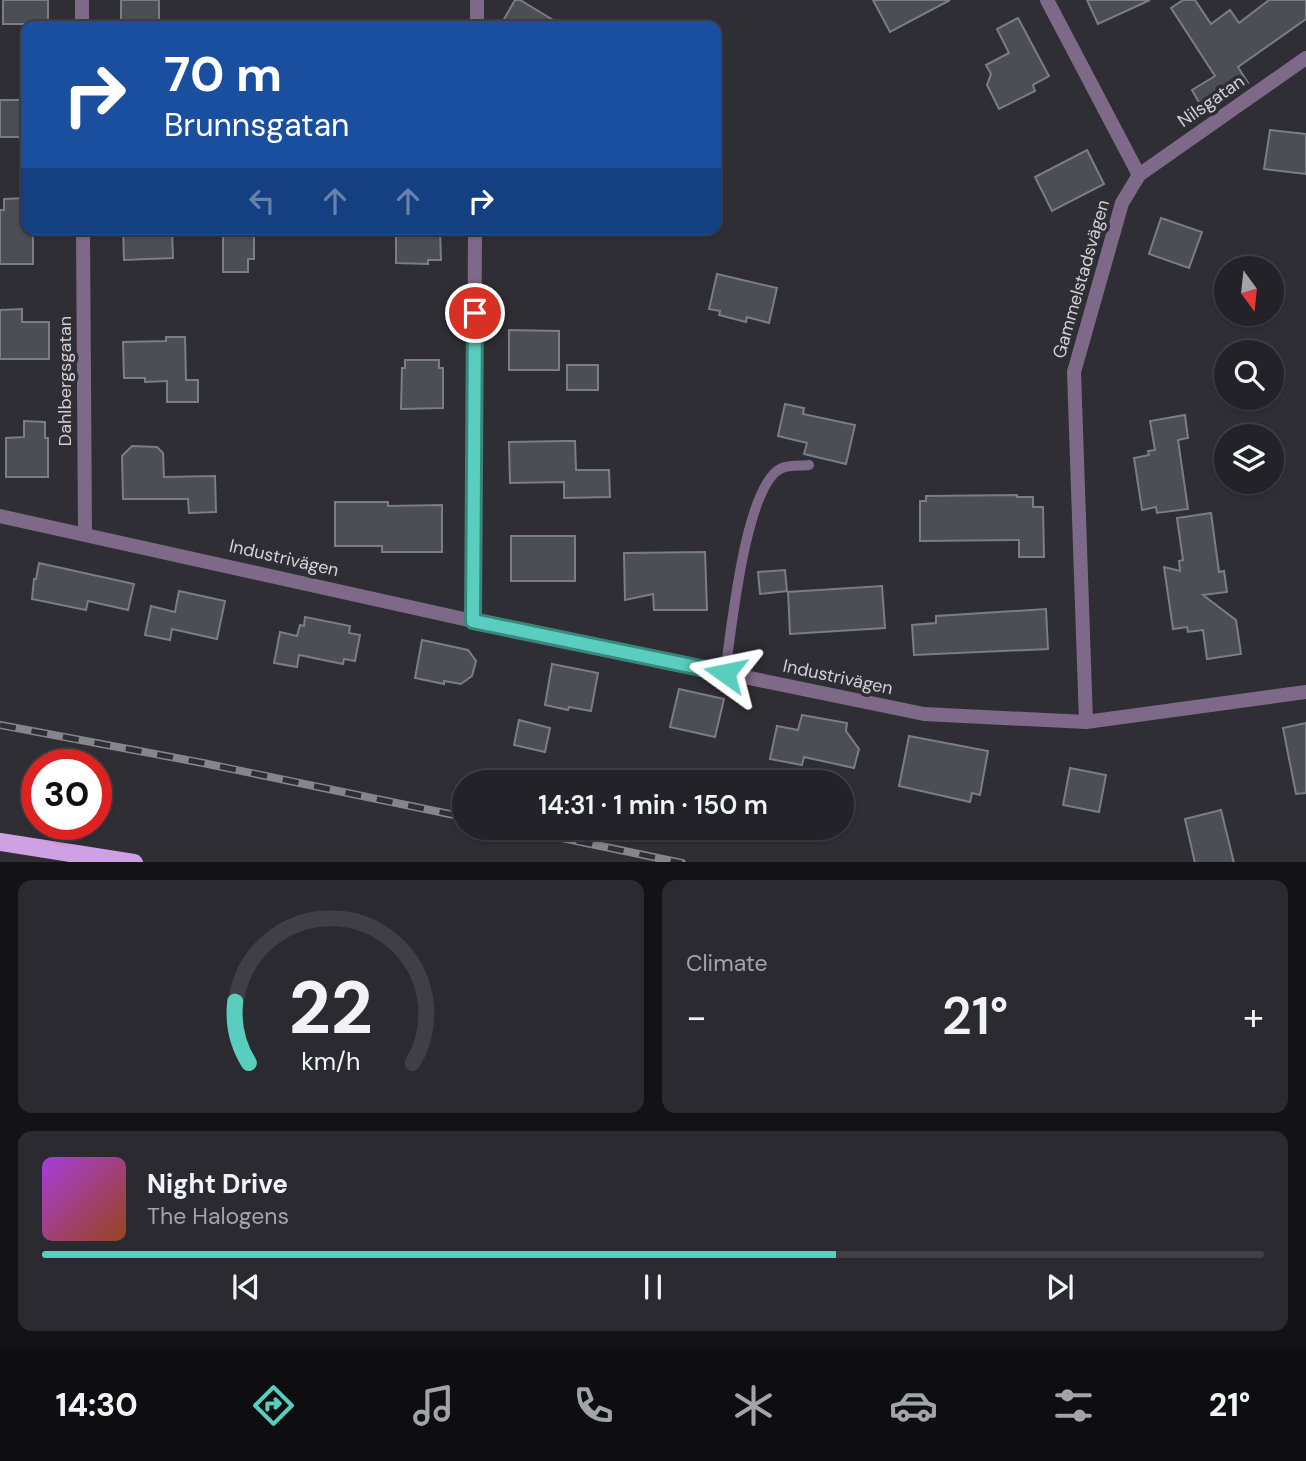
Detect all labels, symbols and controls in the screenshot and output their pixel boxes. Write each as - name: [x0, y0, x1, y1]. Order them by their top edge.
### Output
- text: 70 m: [164, 42, 282, 106]
- icon: right: [49, 49, 140, 140]
- street label: Nilsgatan: [1173, 69, 1249, 133]
- text: Brunnsgatan: [164, 104, 349, 146]
- icon: left: [243, 182, 281, 220]
- icon: ahead: [316, 182, 354, 220]
- icon: ahead: [389, 182, 427, 220]
- icon: right: [462, 182, 500, 220]
- street label: Gammelstadsvägen: [1047, 197, 1115, 361]
- north arrow: [1214, 256, 1284, 326]
- map controls: [1214, 256, 1284, 494]
- pin: [445, 283, 505, 343]
- icon: arrive: [456, 294, 494, 332]
- street label: Dahlbergsgatan: [53, 316, 77, 446]
- button: search: [1214, 340, 1284, 410]
- button: layers: [1214, 424, 1284, 494]
- street label: Industrivägen: [227, 534, 341, 582]
- position arrow: [688, 636, 762, 710]
- street label: Industrivägen: [781, 654, 895, 700]
- speed limit sign: 30: [21, 749, 112, 840]
- text: 14:31 · 1 min · 150 m: [538, 788, 768, 822]
- text: Climate: [686, 948, 768, 978]
- text: 22: [289, 961, 373, 1056]
- text: 21°: [942, 982, 1008, 1050]
- text: −: [686, 992, 707, 1042]
- text: +: [1243, 992, 1264, 1042]
- text: km/h: [301, 1044, 361, 1077]
- text: Night Drive: [147, 1167, 288, 1201]
- text: The Halogens: [147, 1201, 289, 1231]
- icon: previous: [227, 1268, 265, 1306]
- icon: pause: [634, 1268, 672, 1306]
- icon: next: [1041, 1268, 1079, 1306]
- icon: directions: [249, 1381, 298, 1430]
- icon: music: [409, 1381, 458, 1430]
- icon: phone: [569, 1381, 618, 1430]
- icon: climate: [729, 1381, 778, 1430]
- icon: car: [889, 1381, 938, 1430]
- icon: filters: [1049, 1381, 1098, 1430]
- text: 14:30: [55, 1384, 138, 1426]
- text: 21°: [1209, 1384, 1250, 1426]

